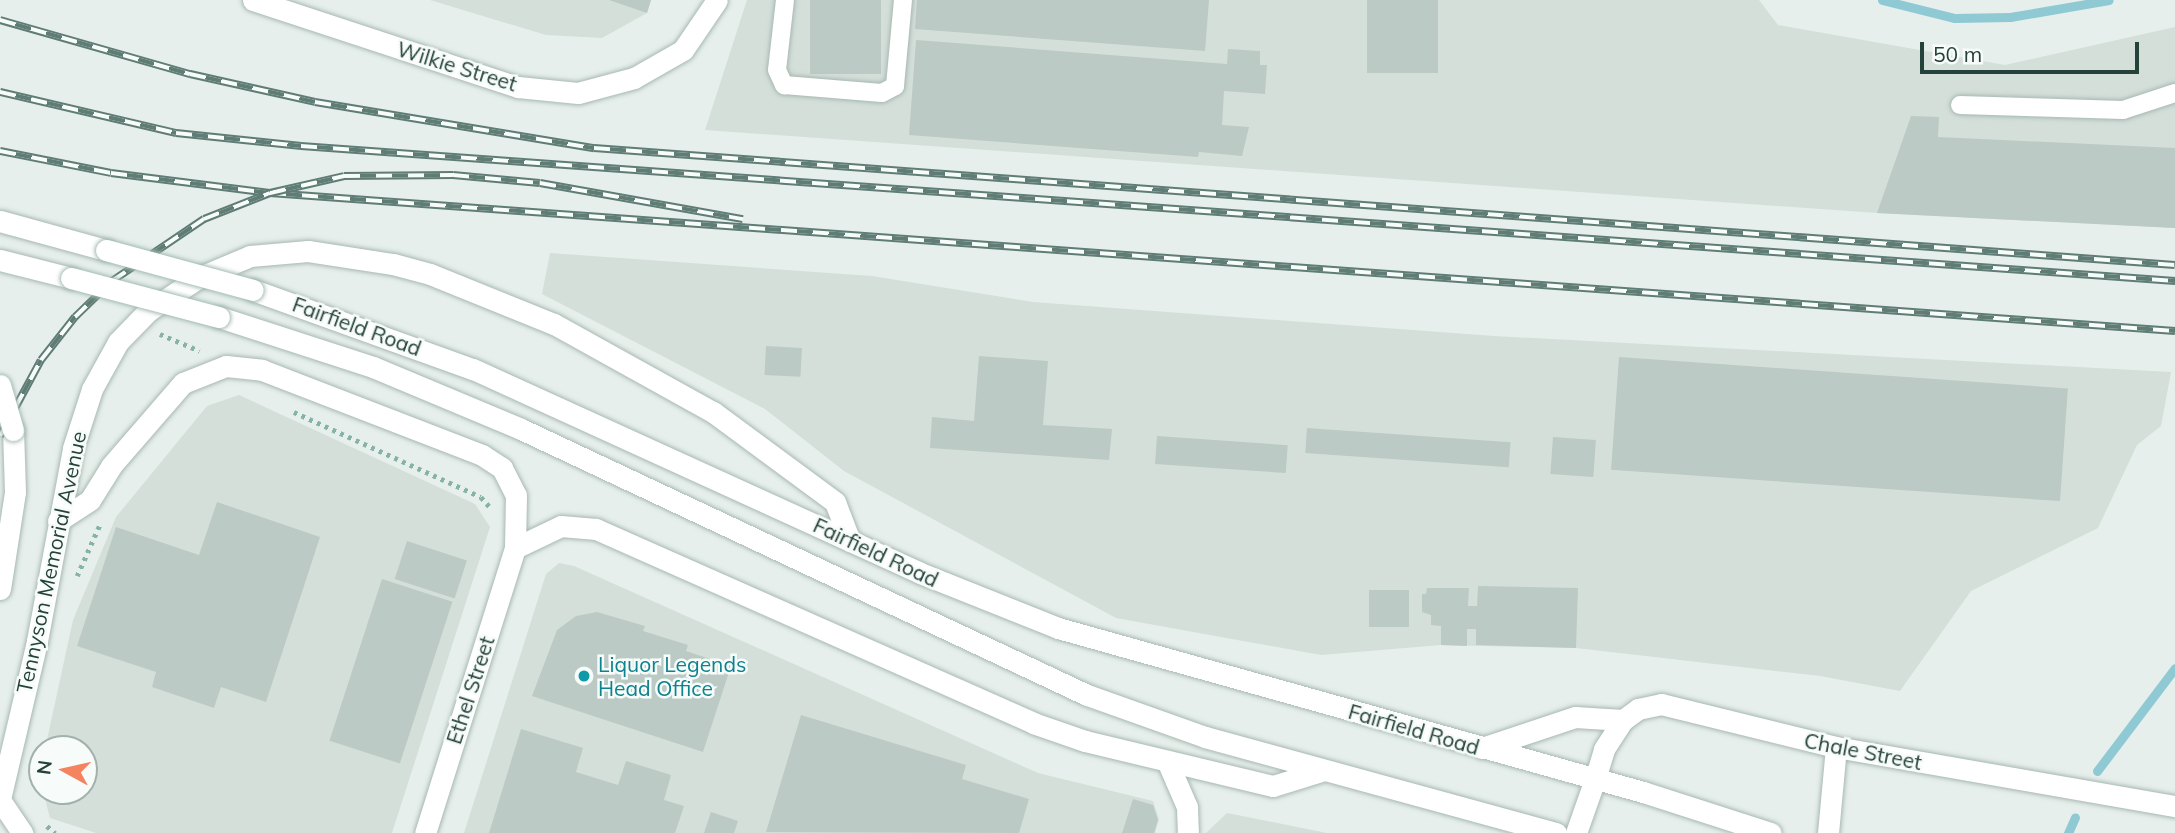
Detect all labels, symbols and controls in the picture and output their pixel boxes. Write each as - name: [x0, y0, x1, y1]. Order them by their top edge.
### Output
- scale bar: [1923, 28, 2142, 72]
- street label: Wilkie Street: [394, 36, 520, 96]
- text: 50 m: [1933, 41, 1982, 67]
- street label: Fairfield Road: [289, 291, 425, 361]
- street label: Tennyson Memorial Avenue: [11, 429, 91, 695]
- street label: Fairfield Road: [809, 512, 943, 592]
- street label: Ethel Street: [441, 633, 499, 747]
- place label: Liquor Legends Head Office: [598, 651, 746, 701]
- marker: Liquor Legends Head Office: [576, 668, 592, 684]
- street label: Fairfield Road: [1346, 698, 1482, 760]
- street label: Chale Street: [1802, 727, 1924, 775]
- north arrow: [28, 735, 98, 805]
- text: N: [31, 759, 57, 776]

